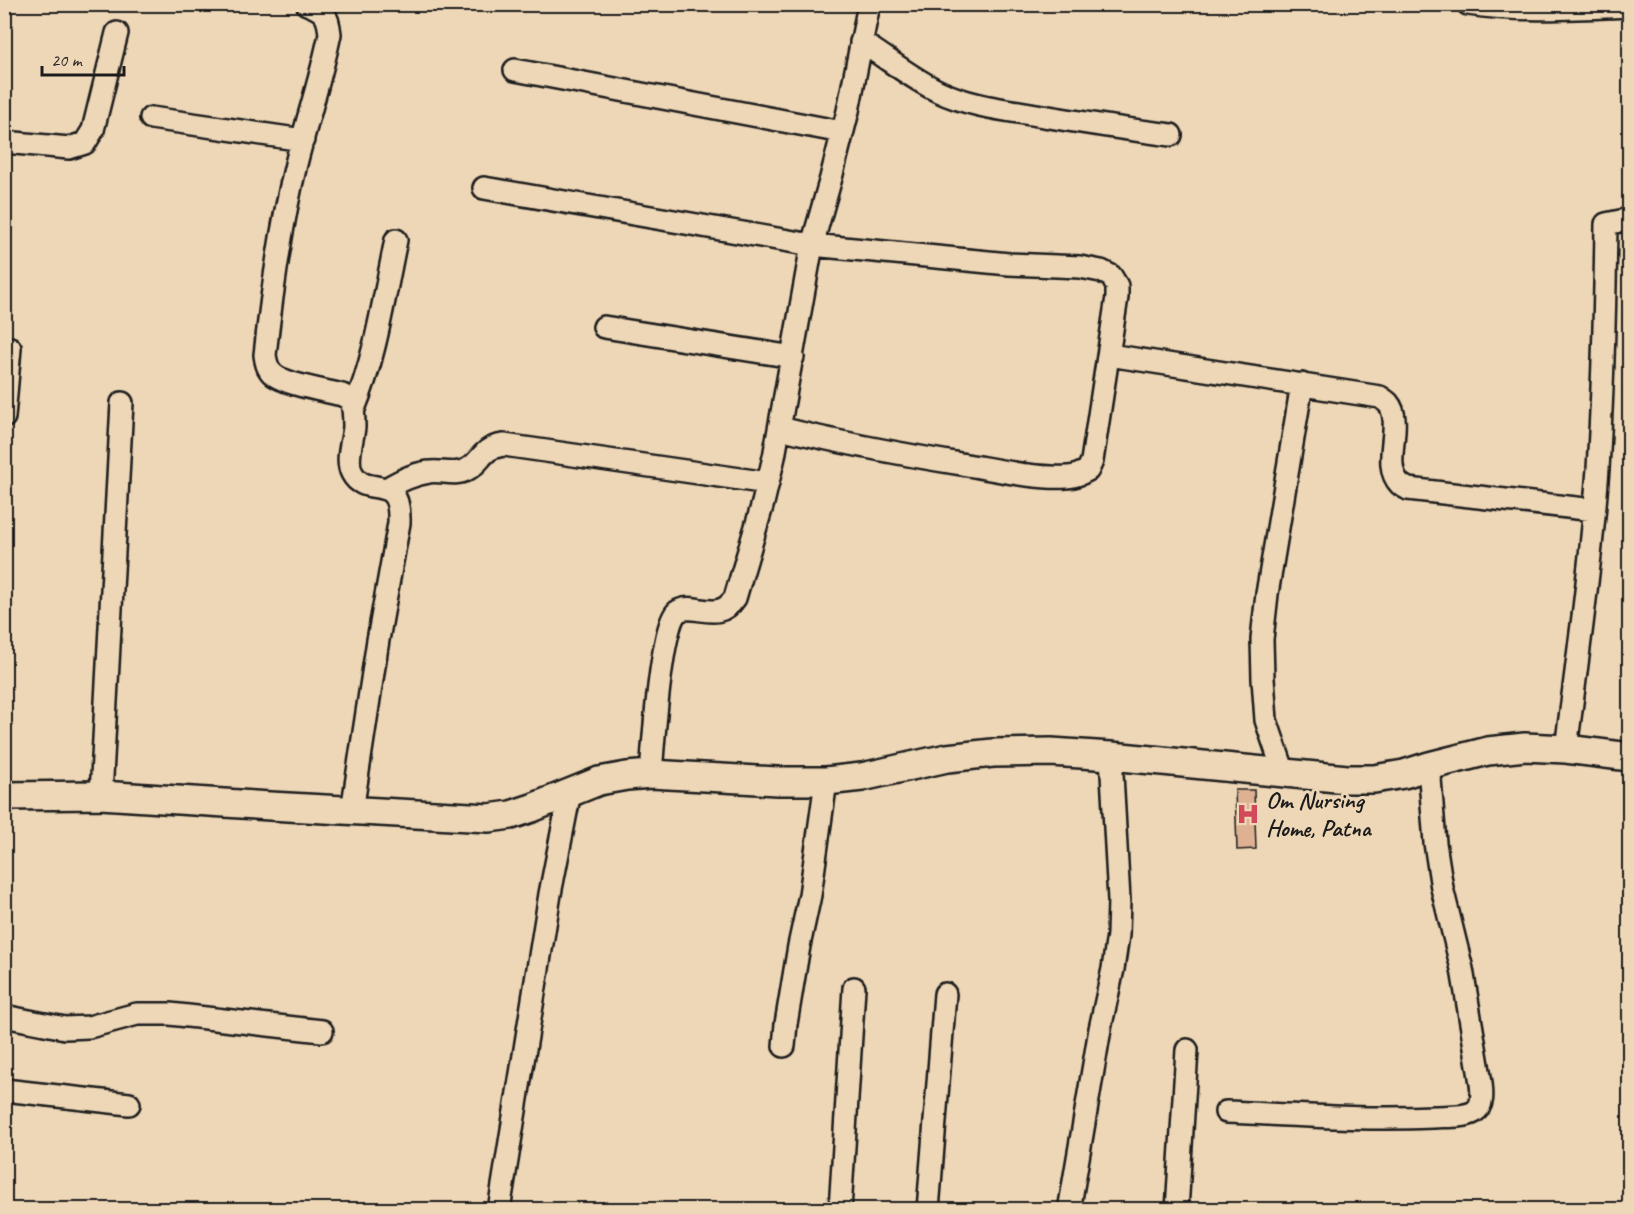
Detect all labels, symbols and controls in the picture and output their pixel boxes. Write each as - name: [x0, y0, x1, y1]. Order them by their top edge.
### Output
- scale bar: [42, 39, 124, 77]
- text: 20 m: [51, 49, 84, 71]
- place label: Om Nursing Home, Patna: [1266, 785, 1373, 843]
- hospital icon: Om Nursing Home, Patna: [1235, 801, 1261, 827]

